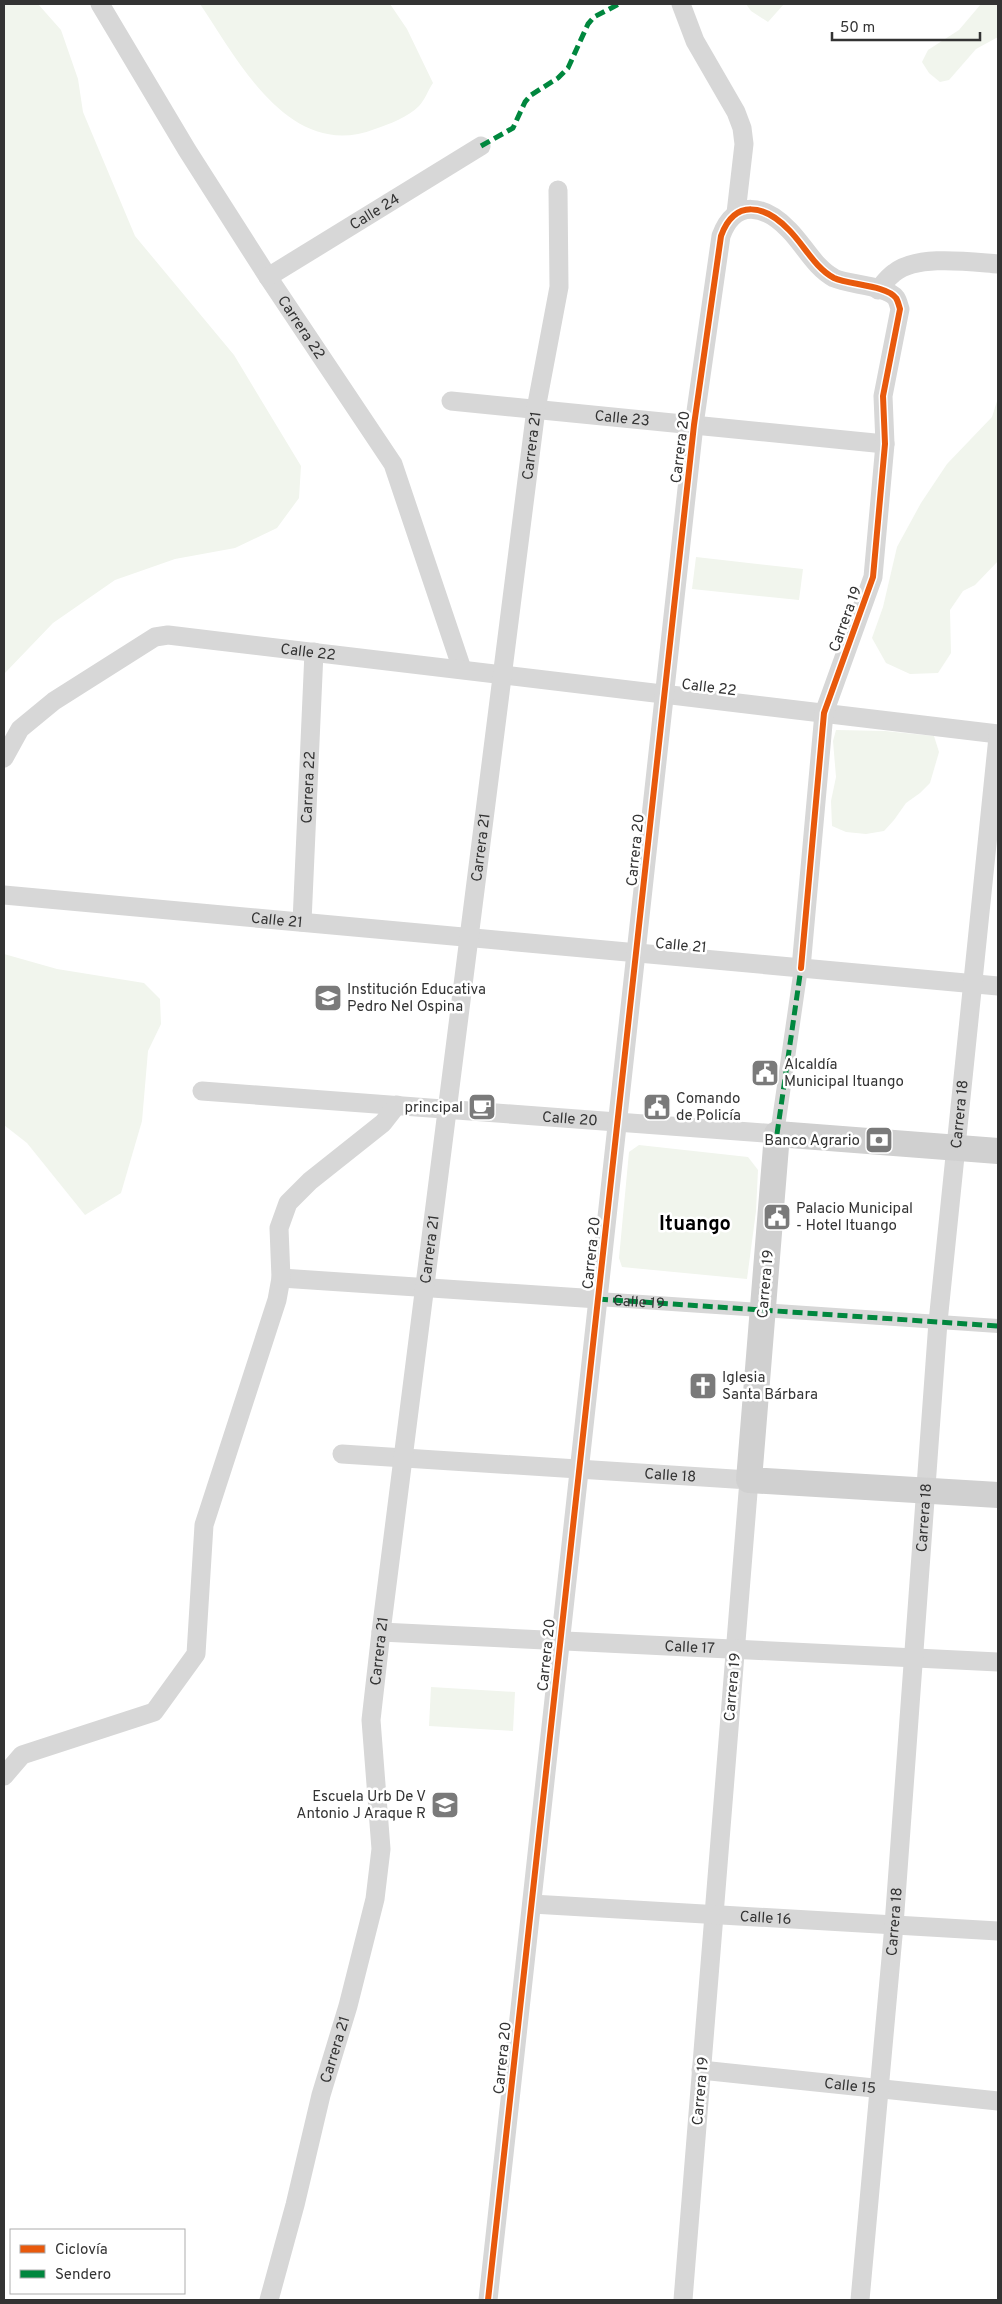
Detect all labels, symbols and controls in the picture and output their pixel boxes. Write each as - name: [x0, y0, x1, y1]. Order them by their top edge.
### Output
- scale bar: [832, 10, 980, 42]
- text: 50 m: [840, 19, 875, 38]
- street label: Calle 24: [347, 190, 404, 235]
- street label: Carrera 22: [272, 293, 328, 364]
- street label: Calle 23: [594, 407, 650, 432]
- street label: Carrera 21: [519, 410, 547, 481]
- street label: Carrera 20: [668, 410, 695, 485]
- street label: Carrera 19: [826, 584, 867, 655]
- street label: Calle 22: [279, 640, 337, 666]
- street label: Calle 22: [680, 676, 737, 701]
- street label: Carrera 22: [298, 751, 321, 824]
- street label: Carrera 21: [468, 812, 496, 883]
- street label: Carrera 20: [623, 813, 650, 887]
- street label: Calle 21: [250, 910, 303, 933]
- street label: Calle 21: [654, 935, 708, 958]
- place label: Institución Educativa Pedro Nel Ospina: [347, 981, 486, 1017]
- school or university icon: Institución Educativa Pedro Nel Ospina: [313, 983, 343, 1013]
- place label: Alcaldía Municipal Ituango: [784, 1056, 904, 1092]
- public building icon: Alcaldía Municipal Ituango: [750, 1058, 780, 1088]
- street label: Carrera 18: [948, 1079, 974, 1150]
- place label: Comando de Policía: [676, 1090, 741, 1126]
- cafe icon: principal: [467, 1092, 497, 1122]
- public building icon: Comando de Policía: [642, 1092, 672, 1122]
- place label: principal: [405, 1099, 463, 1118]
- street label: Calle 20: [541, 1108, 598, 1132]
- bank icon: Banco Agrario: [864, 1125, 894, 1155]
- place label: Banco Agrario: [764, 1132, 860, 1151]
- place label: Palacio Municipal - Hotel Ituango: [796, 1200, 913, 1236]
- public building icon: Palacio Municipal - Hotel Ituango: [762, 1202, 792, 1232]
- district label: Ituango: [659, 1212, 731, 1238]
- street label: Carrera 21: [417, 1214, 445, 1285]
- street label: Carrera 20: [579, 1216, 606, 1290]
- street label: Carrera 19: [754, 1249, 779, 1319]
- street label: Calle 19: [612, 1292, 665, 1314]
- place label: Iglesia Santa Bárbara: [722, 1369, 818, 1405]
- church icon: Iglesia Santa Bárbara: [688, 1371, 718, 1401]
- street label: Calle 18: [644, 1465, 697, 1488]
- street label: Carrera 18: [913, 1483, 937, 1553]
- street label: Carrera 21: [367, 1616, 394, 1687]
- street label: Carrera 20: [534, 1618, 561, 1692]
- street label: Calle 17: [664, 1638, 715, 1659]
- street label: Carrera 19: [721, 1652, 746, 1722]
- place label: Escuela Urb De V Antonio J Araque R: [296, 1788, 426, 1824]
- school or university icon: Escuela Urb De V Antonio J Araque R: [430, 1790, 460, 1820]
- street label: Carrera 18: [883, 1887, 908, 1957]
- street label: Calle 16: [739, 1908, 792, 1930]
- street label: Carrera 21: [317, 2014, 355, 2086]
- street label: Carrera 20: [490, 2021, 517, 2095]
- street label: Carrera 19: [689, 2056, 714, 2126]
- street label: Calle 15: [823, 2075, 877, 2099]
- legend: [10, 2229, 185, 2294]
- text: Ciclovía: [55, 2241, 108, 2260]
- text: Sendero: [55, 2266, 111, 2285]

